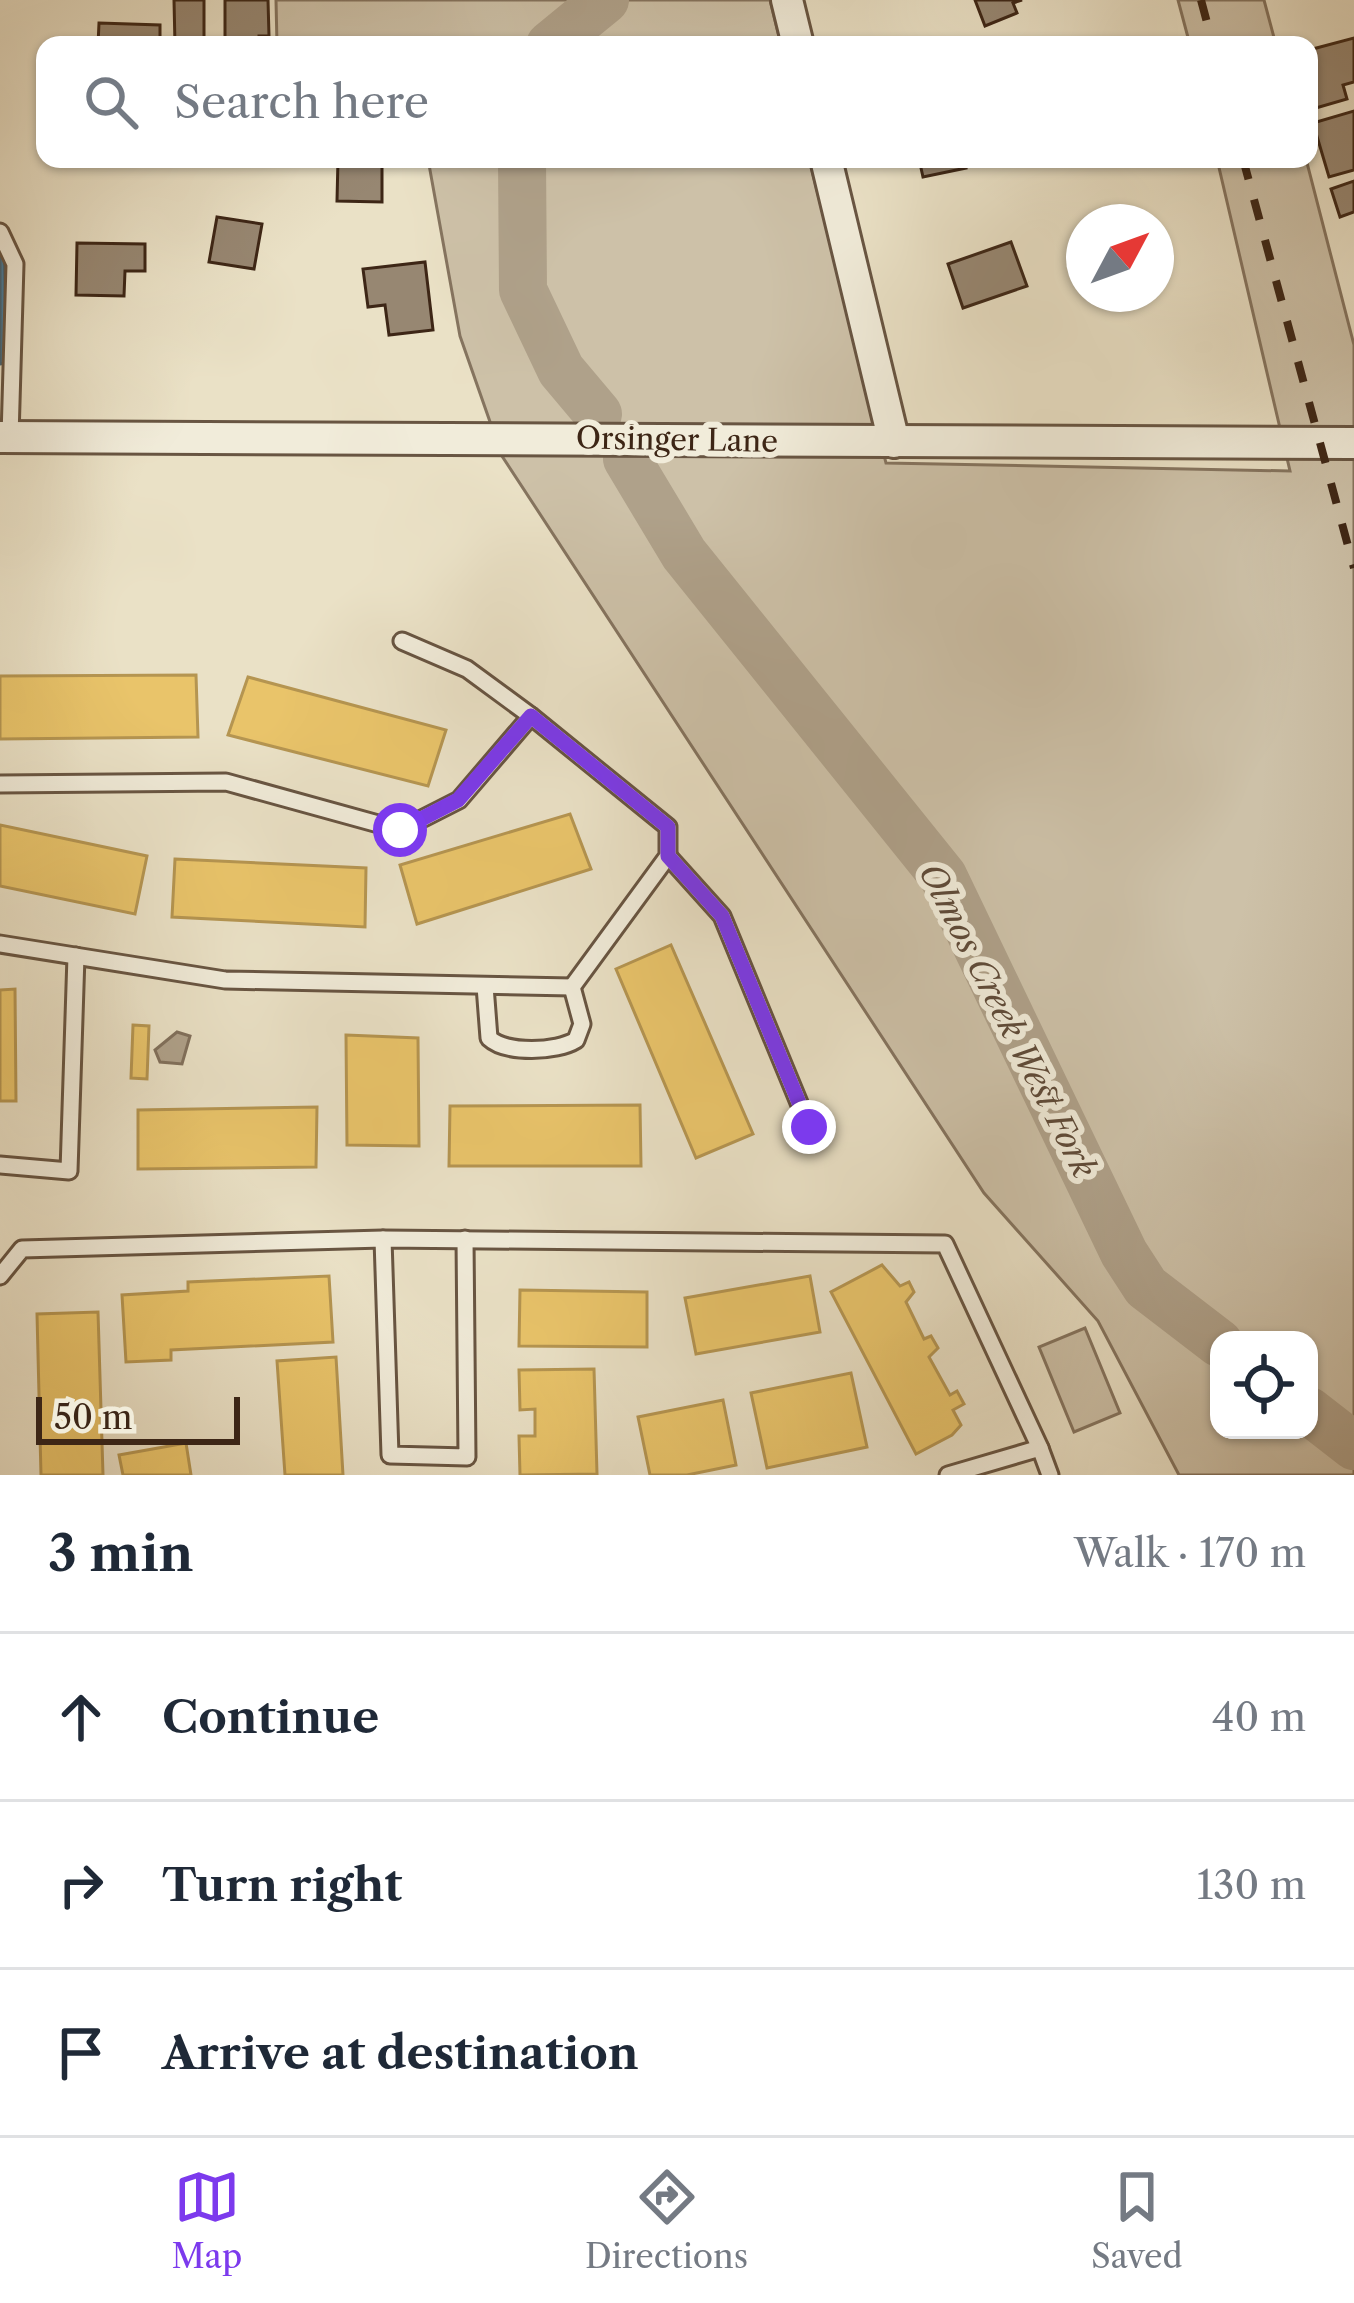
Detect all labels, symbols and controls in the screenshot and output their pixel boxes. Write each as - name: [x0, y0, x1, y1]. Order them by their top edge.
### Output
- search box: [36, 36, 1318, 168]
- icon: search: [78, 69, 144, 135]
- text: Search here: [174, 74, 429, 130]
- north arrow: [1066, 204, 1174, 312]
- street label: Orsinger Lane: [576, 419, 778, 460]
- route start: [373, 803, 427, 857]
- water label: Olmos Creek West Fork: [910, 856, 1105, 1185]
- route end: [782, 1100, 836, 1154]
- map controls: [1210, 1331, 1318, 1439]
- button: locate: [1210, 1331, 1318, 1439]
- scale bar: [36, 1391, 240, 1444]
- text: 50 m: [54, 1397, 132, 1438]
- text: 3 min: [48, 1522, 194, 1584]
- text: Walk · 170 m: [1074, 1529, 1306, 1577]
- icon: ahead: [48, 1684, 114, 1750]
- text: Continue: [162, 1689, 379, 1745]
- text: 40 m: [1212, 1693, 1306, 1741]
- icon: right: [48, 1852, 114, 1918]
- text: Turn right: [162, 1857, 402, 1913]
- text: 130 m: [1197, 1861, 1306, 1909]
- icon: arrive: [48, 2020, 114, 2086]
- text: Arrive at destination: [162, 2025, 639, 2081]
- tab: Map: [171, 2164, 242, 2277]
- tab: Directions: [585, 2164, 748, 2277]
- tab: Saved: [1091, 2164, 1183, 2277]

